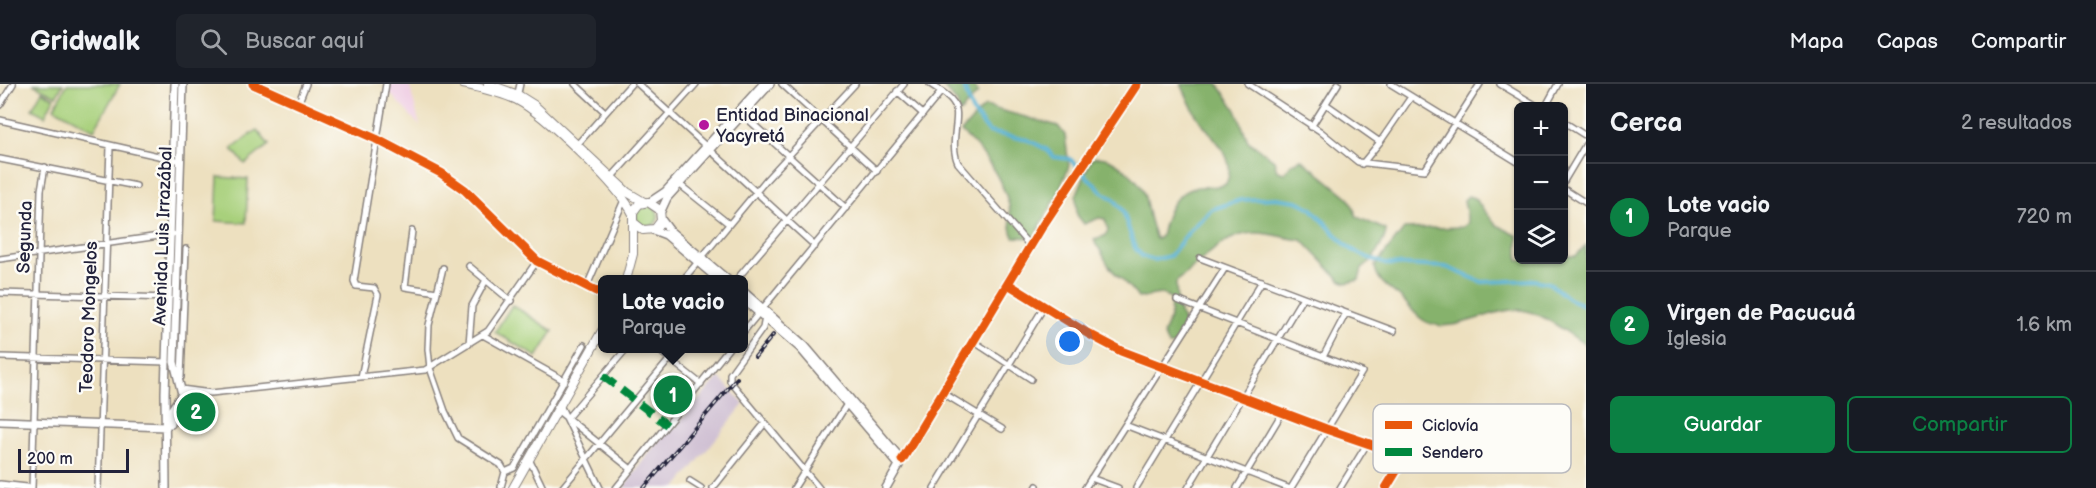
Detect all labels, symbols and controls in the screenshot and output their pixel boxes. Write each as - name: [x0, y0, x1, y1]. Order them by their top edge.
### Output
- search box: [176, 14, 596, 68]
- text: Gridwalk: [30, 25, 140, 58]
- icon: search: [197, 25, 230, 58]
- text: Buscar aquí: [245, 28, 364, 55]
- text: Mapa: [1790, 29, 1844, 54]
- text: Capas: [1877, 29, 1938, 54]
- text: Compartir: [1971, 29, 2066, 54]
- map controls: [1514, 102, 1568, 264]
- button: +: [1514, 102, 1568, 156]
- place label: Entidad Binacional Yacyretá: [715, 105, 869, 147]
- text: Cerca: [1610, 108, 1682, 139]
- text: 2 resultados: [1961, 111, 2072, 135]
- marker: Entidad Binacional Yacyretá: [697, 118, 711, 132]
- street label: Avenida Luis Irrazábal: [149, 146, 177, 326]
- button: −: [1514, 156, 1568, 210]
- text: Lote vacio: [1667, 192, 1770, 219]
- street label: Segunda: [13, 200, 37, 274]
- text: 1: [1625, 205, 1634, 229]
- text: 720 m: [2017, 205, 2072, 229]
- button: layers: [1514, 210, 1568, 264]
- text: Parque: [1667, 219, 1732, 243]
- street label: Teodoro Mongelos: [76, 241, 102, 393]
- popup: [598, 275, 748, 353]
- text: Lote vacio: [621, 289, 725, 316]
- text: Virgen de Pacucuá: [1667, 300, 1856, 327]
- text: 2: [1624, 313, 1635, 337]
- text: 1.6 km: [2016, 313, 2072, 337]
- text: Parque: [621, 316, 686, 340]
- your location: [1055, 327, 1084, 356]
- text: Iglesia: [1667, 327, 1727, 351]
- pin: 1: [654, 372, 692, 418]
- pin: 2: [176, 390, 216, 434]
- button: Guardar: [1610, 396, 1835, 453]
- button: Compartir: [1847, 396, 2072, 453]
- legend: [1373, 404, 1571, 473]
- text: Ciclovía: [1422, 417, 1479, 436]
- text: Sendero: [1422, 444, 1483, 463]
- scale bar: [18, 446, 129, 474]
- text: 200 m: [27, 450, 73, 469]

